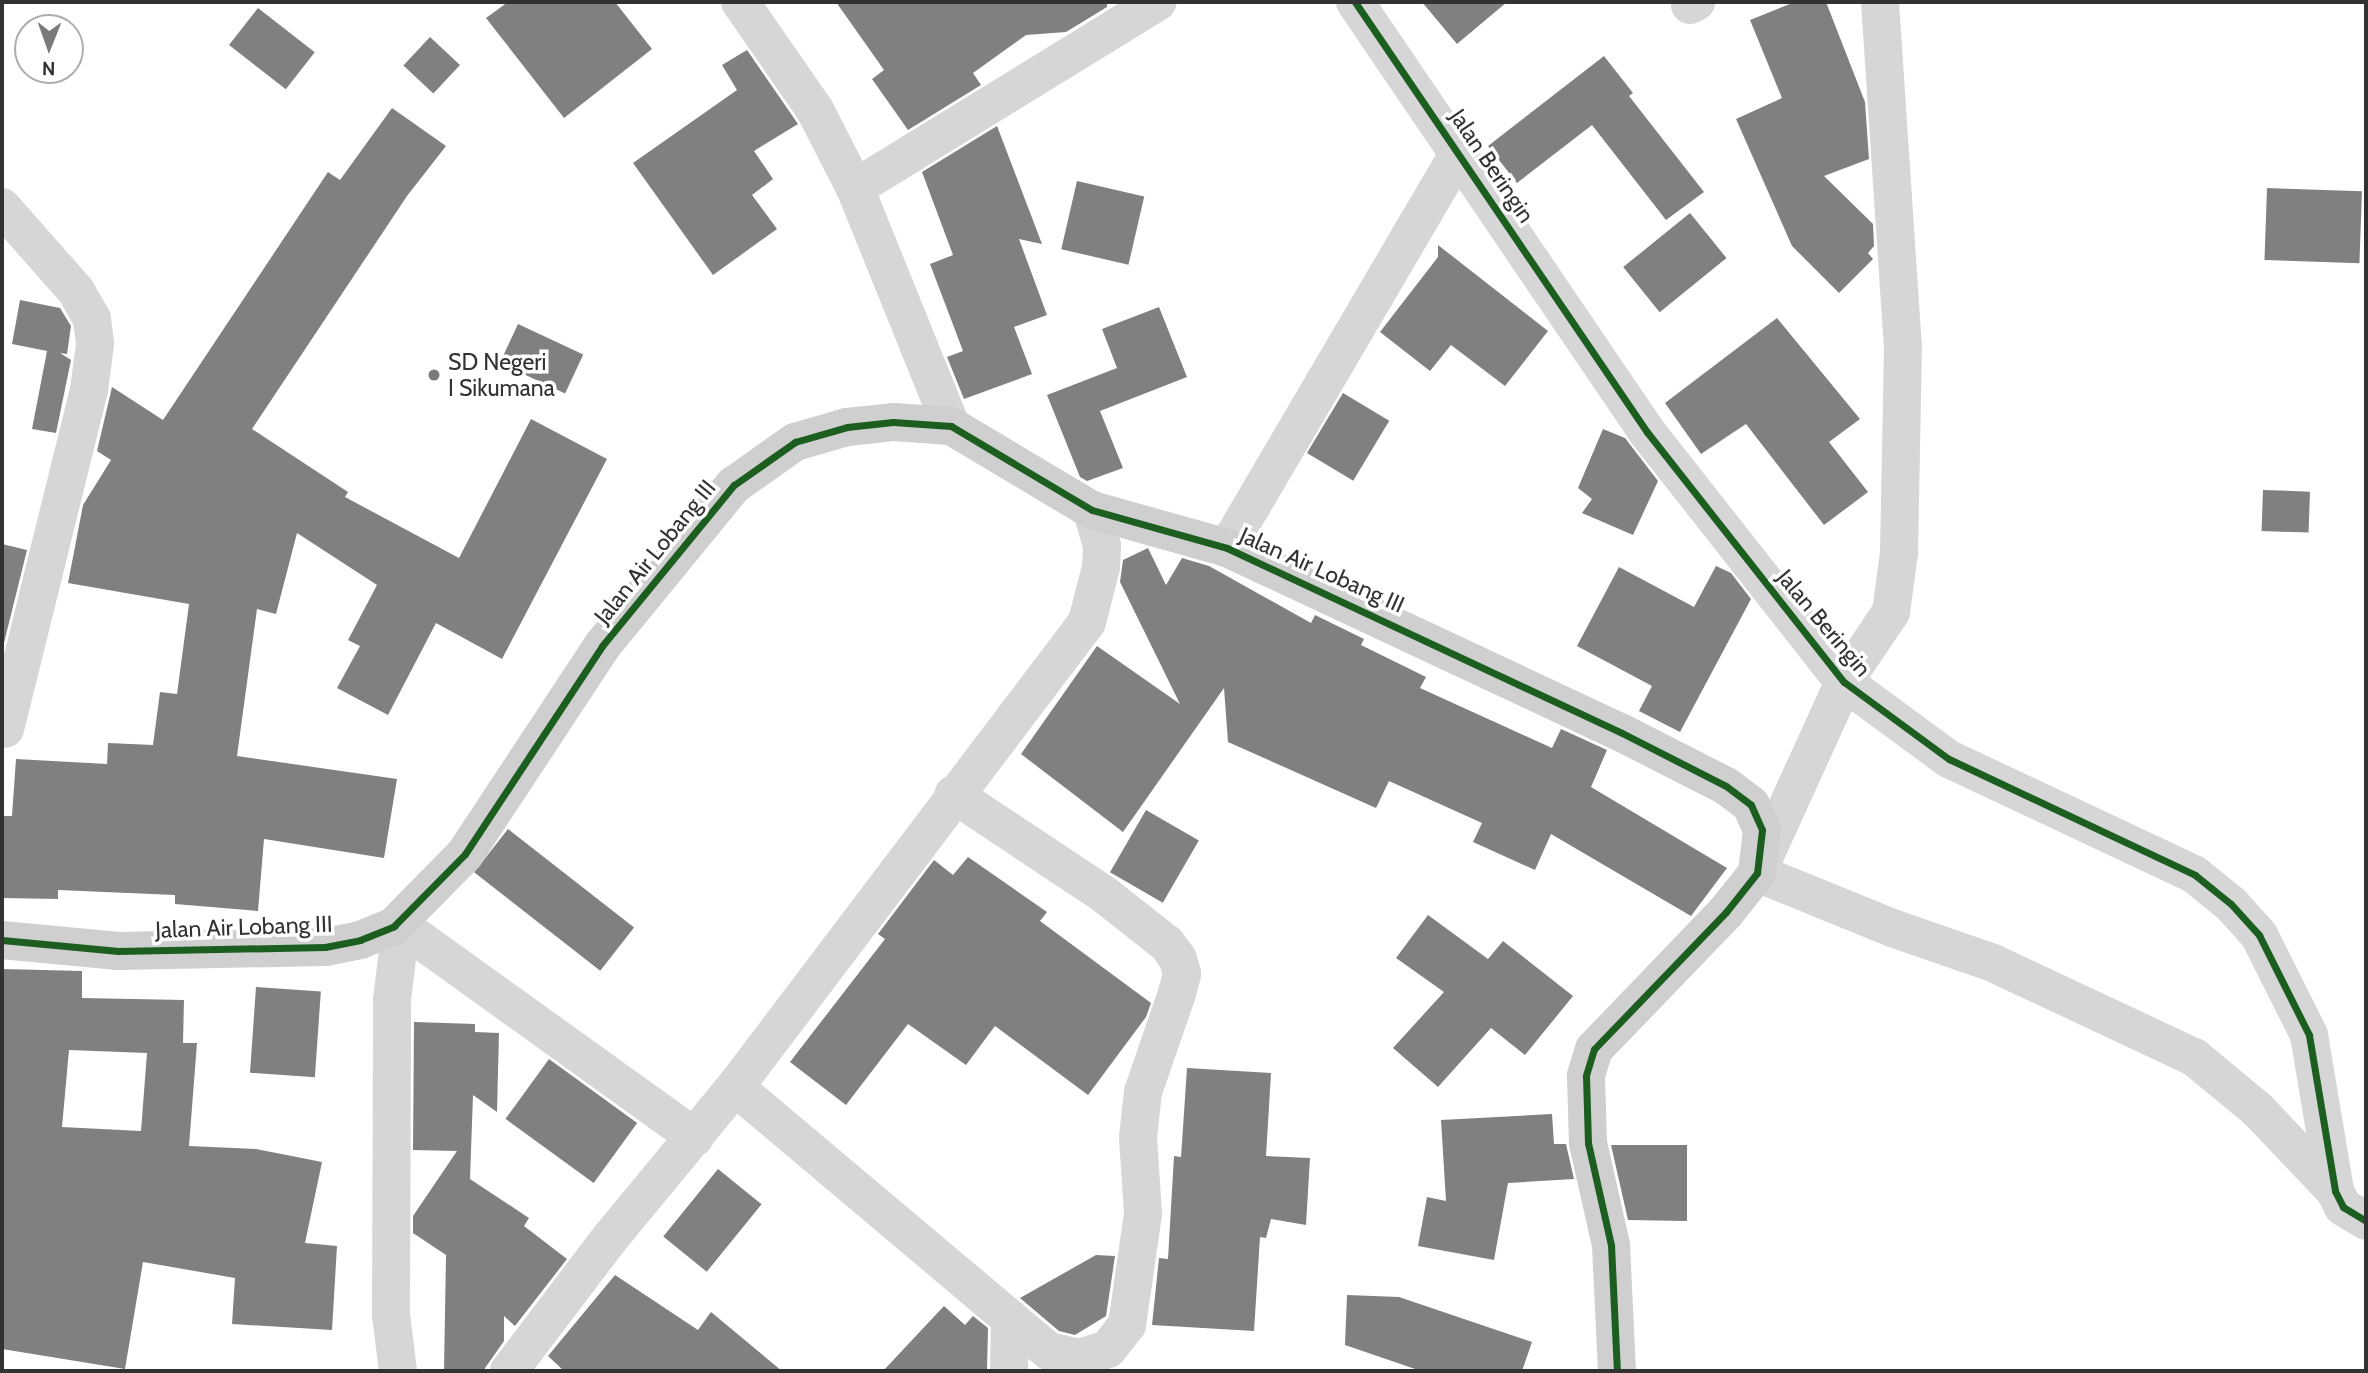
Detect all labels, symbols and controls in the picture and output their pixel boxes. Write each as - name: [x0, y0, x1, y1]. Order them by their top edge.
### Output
- north arrow: [14, 14, 84, 84]
- text: N: [42, 57, 56, 80]
- street label: Jalan Beringin: [1444, 104, 1540, 228]
- place label: SD Negeri I Sikumana: [448, 348, 555, 402]
- marker: SD Negeri I Sikumana: [426, 367, 442, 383]
- street label: Jalan Air Lobang III: [588, 474, 722, 630]
- street label: Jalan Air Lobang III: [1235, 521, 1409, 619]
- street label: Jalan Beringin: [1771, 564, 1877, 682]
- street label: Jalan Air Lobang III: [155, 910, 333, 944]

